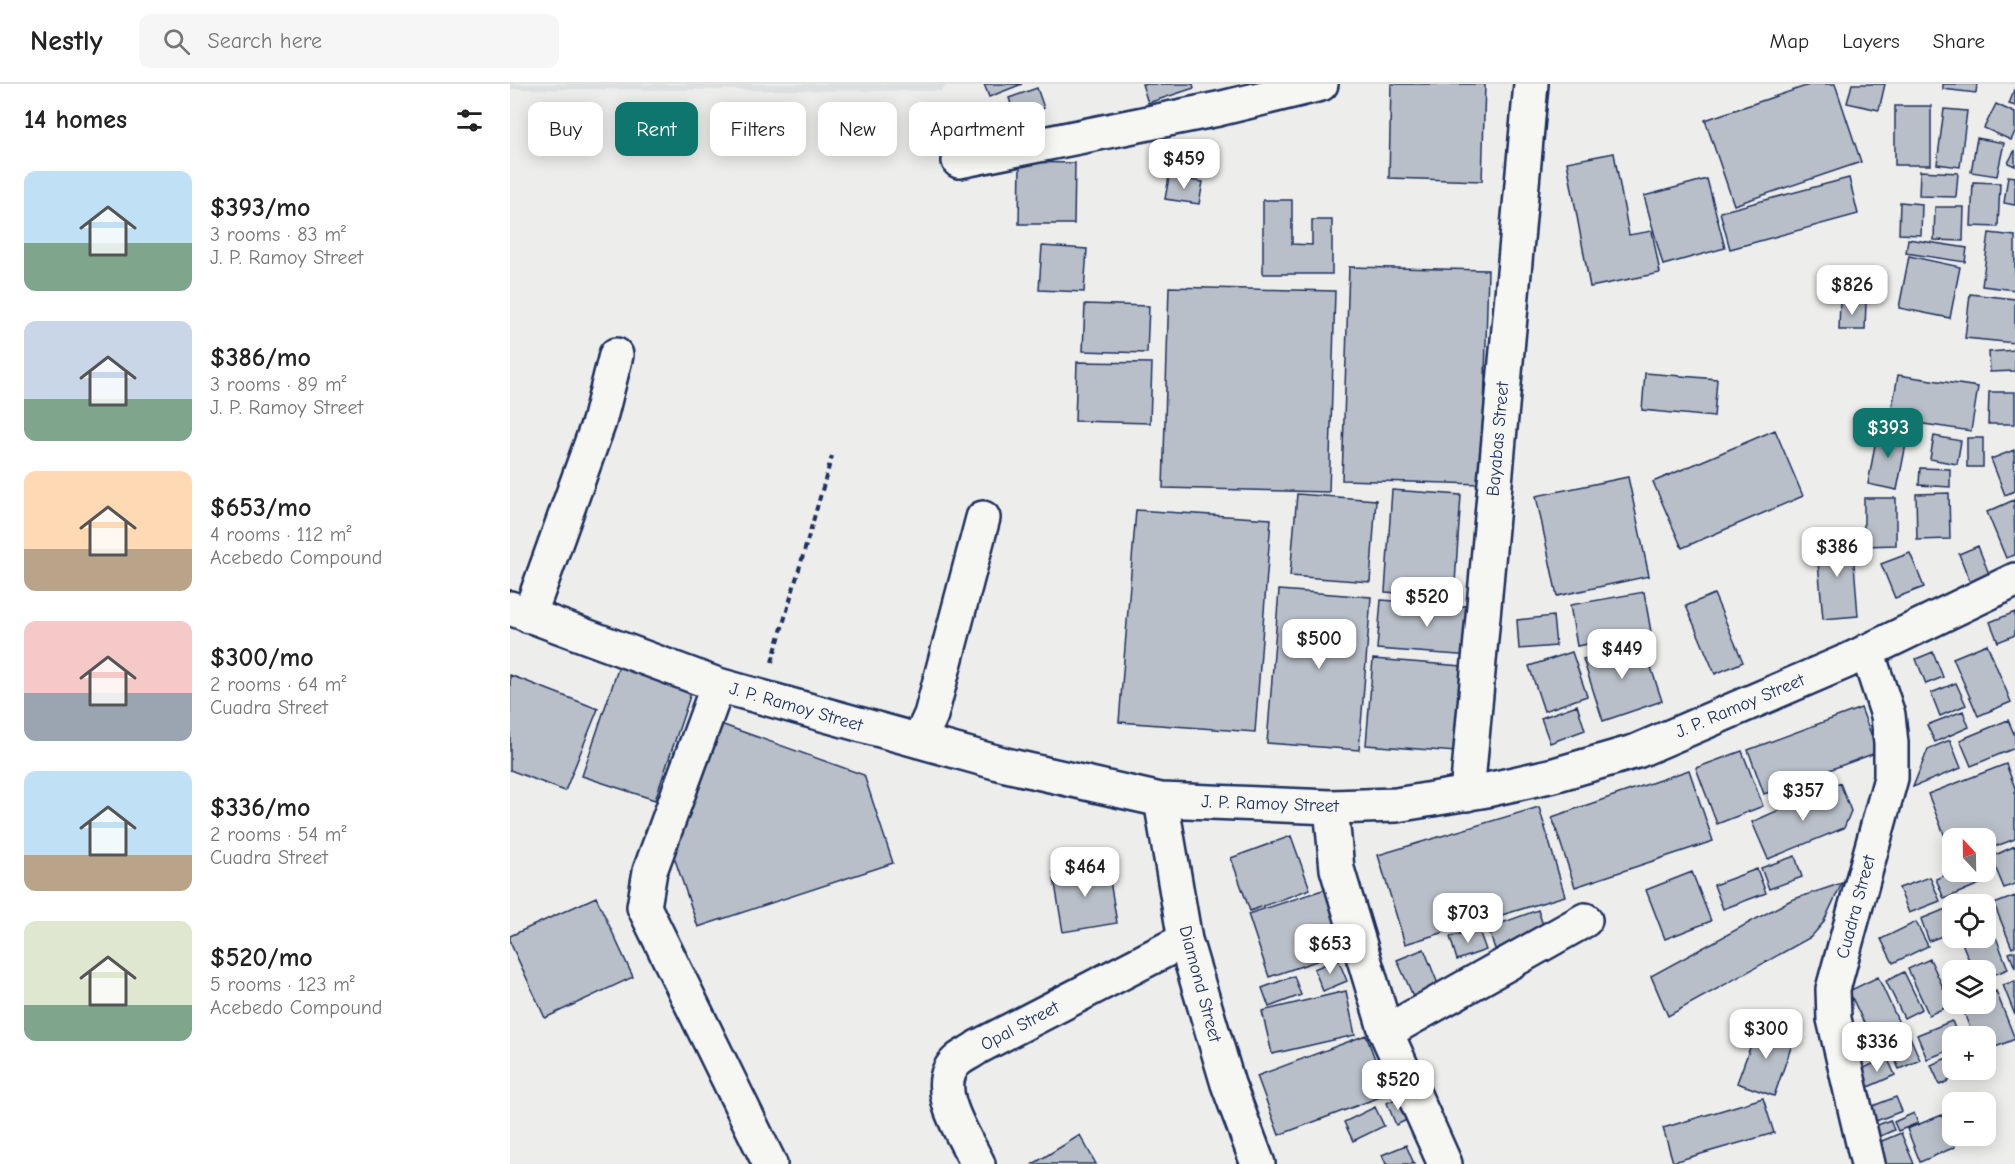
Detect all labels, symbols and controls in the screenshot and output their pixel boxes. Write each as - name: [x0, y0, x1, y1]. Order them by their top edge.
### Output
- search box: [139, 14, 559, 68]
- text: Nestly: [30, 25, 103, 57]
- icon: search: [160, 25, 193, 58]
- text: Search here: [208, 28, 322, 54]
- text: Map: [1770, 29, 1809, 53]
- text: Layers: [1842, 29, 1900, 53]
- text: Share: [1933, 29, 1985, 53]
- chip: Buy: [528, 102, 603, 156]
- chip: Rent: [615, 102, 698, 156]
- chip: Filters: [710, 102, 806, 156]
- chip: New: [818, 102, 897, 156]
- chip: Apartment: [909, 102, 1045, 156]
- icon: filters: [453, 104, 486, 137]
- text: 14 homes: [24, 105, 127, 135]
- pin: $459: [1148, 139, 1220, 190]
- text: $459: [1163, 147, 1205, 170]
- text: $393/mo: [210, 193, 310, 223]
- icon: home: [72, 195, 144, 267]
- text: 3 rooms · 83 m²: [210, 223, 346, 246]
- text: J. P. Ramoy Street: [210, 246, 363, 269]
- pin: $826: [1816, 265, 1888, 316]
- text: $826: [1831, 273, 1873, 296]
- text: $386/mo: [210, 343, 311, 373]
- icon: home: [72, 345, 144, 417]
- text: 3 rooms · 89 m²: [210, 373, 346, 396]
- street label: Bayabas Street: [1483, 380, 1514, 497]
- text: J. P. Ramoy Street: [210, 396, 363, 419]
- pin: $393: [1852, 408, 1924, 459]
- text: $393: [1867, 416, 1909, 439]
- text: $653/mo: [210, 493, 311, 523]
- icon: home: [72, 495, 144, 567]
- text: 4 rooms · 112 m²: [210, 523, 351, 546]
- pin: $386: [1801, 527, 1873, 578]
- text: $386: [1816, 535, 1858, 558]
- text: Acebedo Compound: [210, 546, 382, 569]
- pin: $520: [1391, 577, 1463, 628]
- text: $520: [1405, 585, 1449, 608]
- pin: $500: [1283, 619, 1355, 670]
- text: $500: [1296, 627, 1342, 650]
- pin: $449: [1586, 629, 1658, 680]
- text: $449: [1601, 637, 1643, 660]
- text: $300/mo: [210, 643, 314, 673]
- icon: home: [72, 645, 144, 717]
- street label: J. P. Ramoy Street: [1672, 669, 1808, 743]
- text: 2 rooms · 64 m²: [210, 673, 346, 696]
- street label: J. P. Ramoy Street: [727, 678, 866, 736]
- text: Cuadra Street: [210, 696, 328, 719]
- pin: $357: [1767, 771, 1839, 822]
- text: $357: [1782, 779, 1824, 802]
- street label: J. P. Ramoy Street: [1201, 791, 1340, 817]
- text: $336/mo: [210, 793, 310, 823]
- icon: home: [72, 795, 144, 867]
- text: 2 rooms · 54 m²: [210, 823, 346, 846]
- north arrow: [1942, 828, 1996, 882]
- map controls: [1942, 828, 1996, 1146]
- text: Cuadra Street: [210, 846, 328, 869]
- pin: $464: [1049, 847, 1121, 898]
- street label: Cuadra Street: [1832, 852, 1880, 961]
- text: $464: [1064, 855, 1106, 878]
- pin: $703: [1432, 893, 1504, 944]
- button: locate: [1942, 894, 1996, 948]
- text: $703: [1447, 901, 1489, 924]
- street label: Diamond Street: [1174, 923, 1226, 1045]
- pin: $653: [1294, 924, 1366, 975]
- text: $653: [1309, 932, 1351, 955]
- text: $520/mo: [210, 943, 313, 973]
- icon: home: [72, 945, 144, 1017]
- button: layers: [1942, 960, 1996, 1014]
- text: 5 rooms · 123 m²: [210, 973, 355, 996]
- text: Acebedo Compound: [210, 996, 382, 1019]
- street label: Opal Street: [977, 996, 1063, 1055]
- pin: $300: [1730, 1009, 1802, 1060]
- text: $300: [1744, 1017, 1788, 1040]
- pin: $336: [1841, 1022, 1913, 1073]
- button: +: [1942, 1026, 1996, 1080]
- text: $336: [1856, 1030, 1898, 1053]
- pin: $520: [1362, 1060, 1434, 1111]
- text: $520: [1376, 1068, 1420, 1091]
- button: −: [1942, 1092, 1996, 1146]

